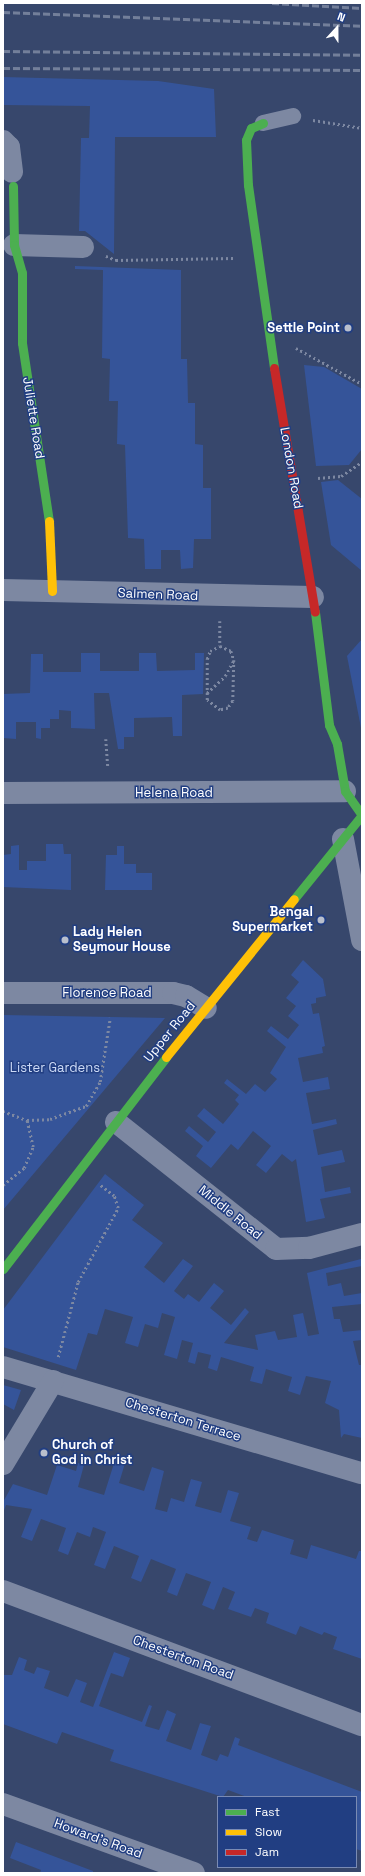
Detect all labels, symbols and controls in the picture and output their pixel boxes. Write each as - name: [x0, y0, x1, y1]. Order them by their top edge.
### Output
- north arrow: [317, 8, 357, 48]
- text: N: [335, 9, 347, 25]
- place label: Settle Point: [267, 320, 340, 336]
- marker: Settle Point: [343, 323, 353, 333]
- street label: Juliette Road: [19, 376, 47, 460]
- street label: London Road: [276, 426, 306, 510]
- street label: Salmen Road: [117, 586, 199, 604]
- street label: Helena Road: [135, 785, 213, 801]
- place label: Bengal Supermarket: [232, 905, 313, 936]
- marker: Bengal Supermarket: [316, 915, 326, 925]
- place label: Lady Helen Seymour House: [73, 925, 171, 956]
- marker: Lady Helen Seymour House: [60, 935, 70, 945]
- street label: Florence Road: [62, 985, 152, 1001]
- street label: Upper Road: [141, 999, 199, 1065]
- park label: Lister Gardens: [10, 1060, 100, 1076]
- street label: Middle Road: [195, 1183, 265, 1243]
- street label: Chesterton Terrace: [123, 1395, 243, 1445]
- place label: Church of God in Christ: [52, 1438, 133, 1469]
- marker: Church of God in Christ: [39, 1448, 49, 1458]
- street label: Chesterton Road: [131, 1633, 235, 1683]
- legend: [217, 1796, 357, 1868]
- text: Fast: [255, 1804, 280, 1820]
- street label: Howard's Road: [52, 1816, 144, 1862]
- text: Slow: [255, 1824, 282, 1840]
- text: Jam: [255, 1844, 279, 1860]

